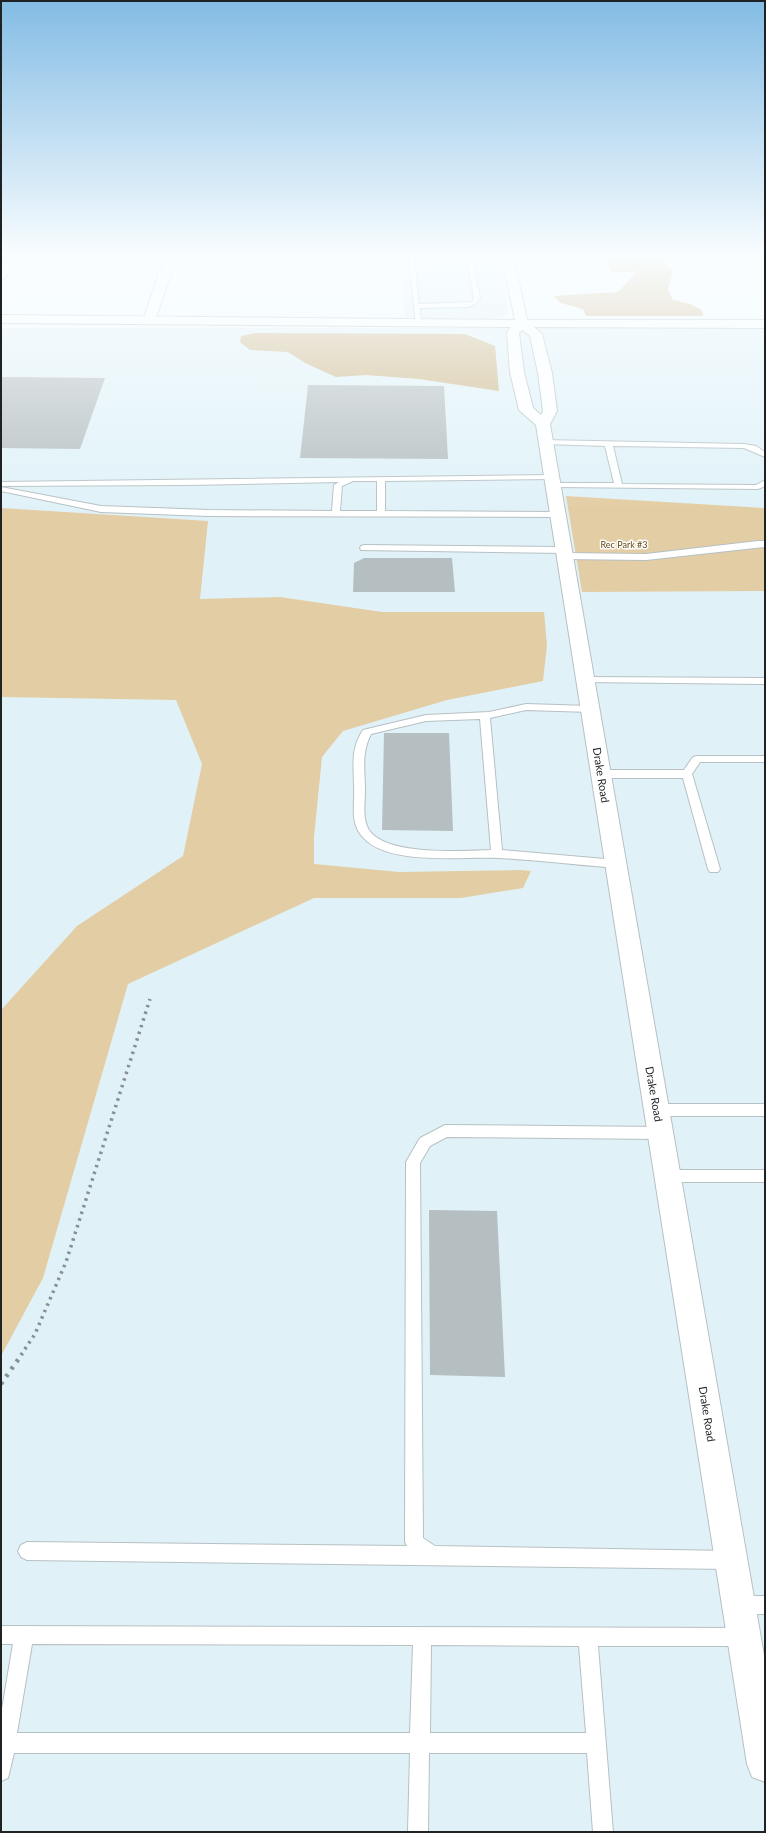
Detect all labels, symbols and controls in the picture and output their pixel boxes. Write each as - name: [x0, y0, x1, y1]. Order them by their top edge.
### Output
- park label: Rec Park #3: [600, 539, 648, 550]
- street label: Drake Road: [591, 746, 612, 804]
- street label: Drake Road: [643, 1065, 666, 1123]
- street label: Drake Road: [697, 1385, 718, 1443]

